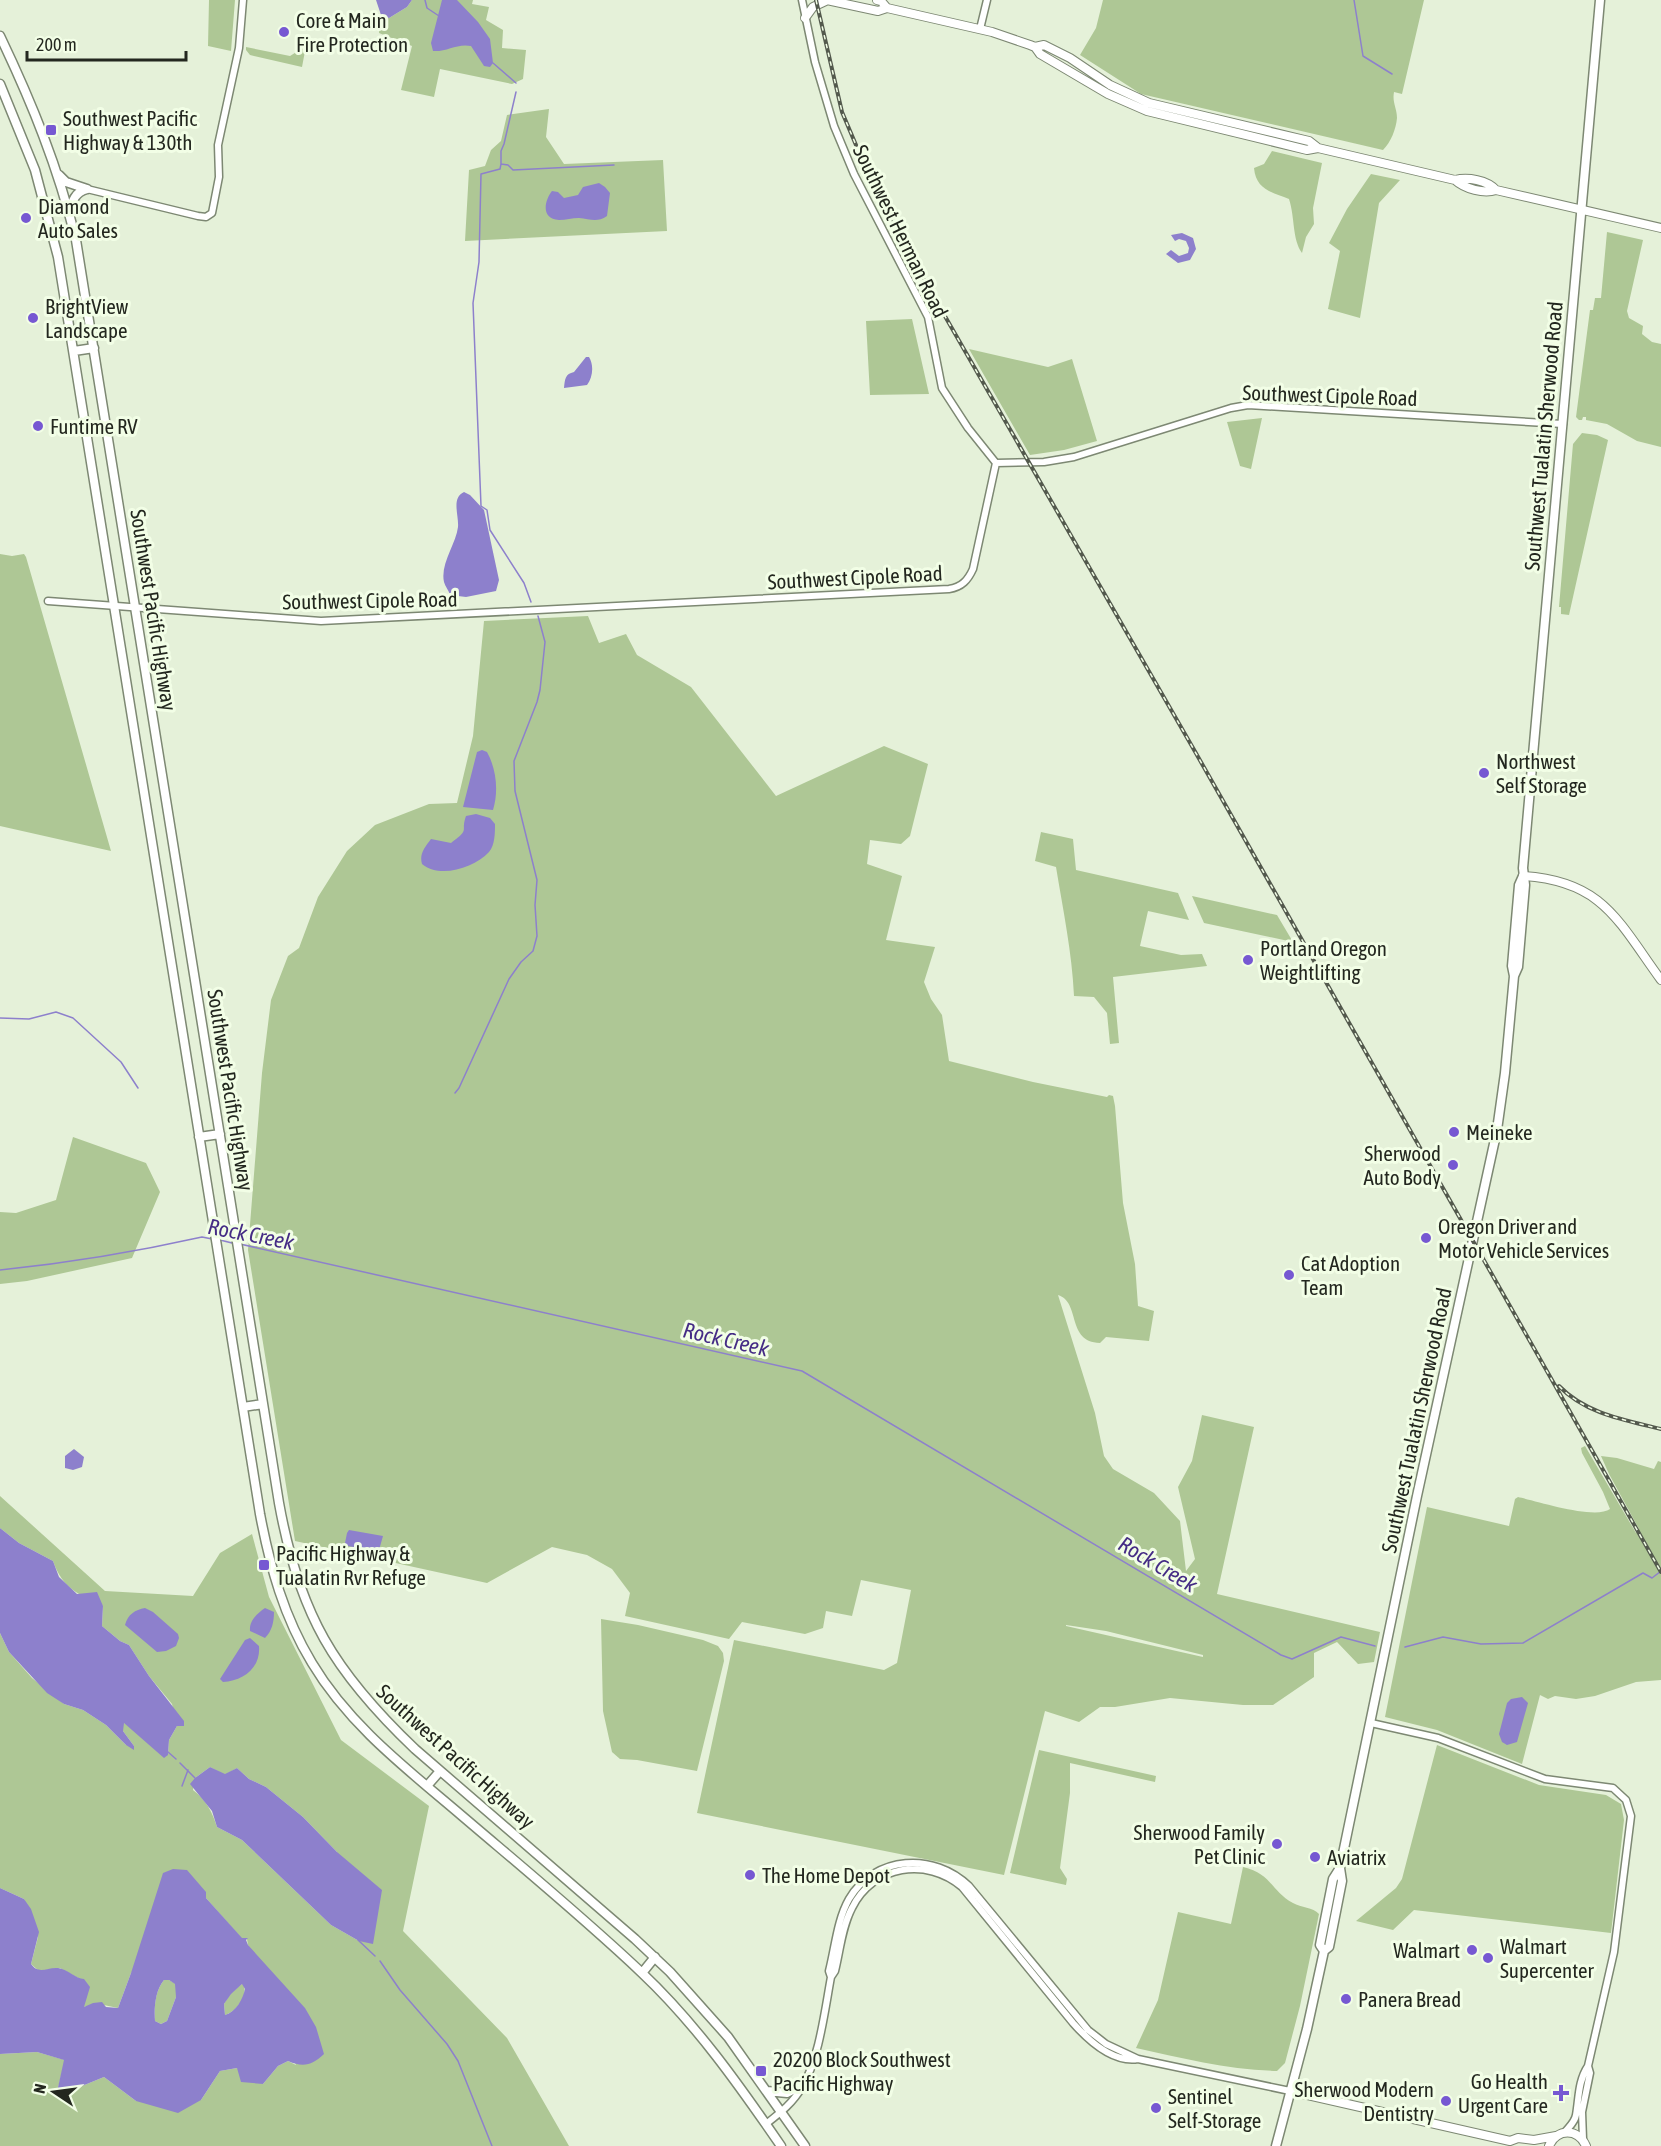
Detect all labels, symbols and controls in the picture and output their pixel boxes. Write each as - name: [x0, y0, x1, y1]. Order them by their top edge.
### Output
- place label: Core & Main Fire Protection: [296, 8, 408, 56]
- scale bar: [27, 24, 186, 62]
- marker: Core & Main Fire Protection: [277, 25, 291, 39]
- text: 200 m: [36, 34, 77, 55]
- place label: Southwest Pacific Highway & 130th: [63, 106, 197, 154]
- marker: Southwest Pacific Highway & 130th: [44, 123, 58, 137]
- street label: Southwest Herman Road: [849, 141, 953, 321]
- place label: Diamond Auto Sales: [38, 194, 118, 242]
- marker: Diamond Auto Sales: [19, 211, 33, 225]
- place label: BrightView Landscape: [45, 294, 129, 342]
- street label: Southwest Tualatin Sherwood Road: [1519, 300, 1567, 572]
- marker: BrightView Landscape: [26, 311, 40, 325]
- street label: Southwest Cipole Road: [1242, 380, 1418, 410]
- place label: Funtime RV: [50, 414, 138, 438]
- marker: Funtime RV: [31, 419, 45, 433]
- street label: Southwest Pacific Highway: [126, 507, 182, 713]
- street label: Southwest Cipole Road: [767, 560, 943, 594]
- street label: Southwest Cipole Road: [282, 586, 458, 614]
- place label: Northwest Self Storage: [1496, 749, 1587, 797]
- marker: Northwest Self Storage: [1477, 766, 1491, 780]
- place label: Portland Oregon Weightlifting: [1260, 936, 1387, 984]
- marker: Portland Oregon Weightlifting: [1241, 953, 1255, 967]
- street label: Southwest Pacific Highway: [203, 987, 259, 1193]
- place label: Meineke: [1466, 1120, 1533, 1144]
- marker: Meineke: [1447, 1125, 1461, 1139]
- place label: Sherwood Auto Body: [1364, 1141, 1441, 1189]
- marker: Sherwood Auto Body: [1446, 1158, 1460, 1172]
- water label: Rock Creek: [206, 1213, 297, 1255]
- place label: Oregon Driver and Motor Vehicle Services: [1438, 1214, 1609, 1262]
- marker: Oregon Driver and Motor Vehicle Services: [1419, 1231, 1433, 1245]
- place label: Cat Adoption Team: [1301, 1251, 1400, 1299]
- marker: Cat Adoption Team: [1282, 1268, 1296, 1282]
- street label: Southwest Tualatin Sherwood Road: [1376, 1285, 1456, 1555]
- water label: Rock Creek: [681, 1317, 772, 1362]
- water label: Rock Creek: [1114, 1530, 1202, 1598]
- place label: Pacific Highway & Tualatin Rvr Refuge: [276, 1541, 426, 1589]
- marker: Pacific Highway & Tualatin Rvr Refuge: [257, 1558, 271, 1572]
- street label: Southwest Pacific Highway: [372, 1679, 540, 1833]
- place label: Sherwood Family Pet Clinic: [1134, 1820, 1265, 1868]
- marker: Sherwood Family Pet Clinic: [1270, 1837, 1284, 1851]
- place label: Aviatrix: [1327, 1845, 1387, 1869]
- marker: Aviatrix: [1308, 1850, 1322, 1864]
- place label: The Home Depot: [762, 1863, 890, 1887]
- marker: The Home Depot: [743, 1868, 757, 1882]
- place label: Walmart Supercenter: [1500, 1934, 1595, 1982]
- place label: Walmart: [1393, 1938, 1460, 1962]
- marker: Walmart: [1465, 1943, 1479, 1957]
- marker: Walmart Supercenter: [1481, 1951, 1495, 1965]
- place label: Panera Bread: [1358, 1987, 1461, 2011]
- marker: Panera Bread: [1339, 1992, 1353, 2006]
- place label: 20200 Block Southwest Pacific Highway: [773, 2047, 951, 2095]
- north arrow: [24, 2062, 84, 2122]
- marker: 20200 Block Southwest Pacific Highway: [754, 2064, 768, 2078]
- place label: Go Health Urgent Care: [1458, 2069, 1548, 2117]
- place label: Sherwood Modern Dentistry: [1295, 2077, 1434, 2125]
- text: N: [30, 2082, 49, 2095]
- place label: Sentinel Self-Storage: [1168, 2084, 1261, 2132]
- marker: Go Health Urgent Care: [1552, 2084, 1570, 2102]
- marker: Sherwood Modern Dentistry: [1439, 2094, 1453, 2108]
- marker: Sentinel Self-Storage: [1149, 2101, 1163, 2115]

